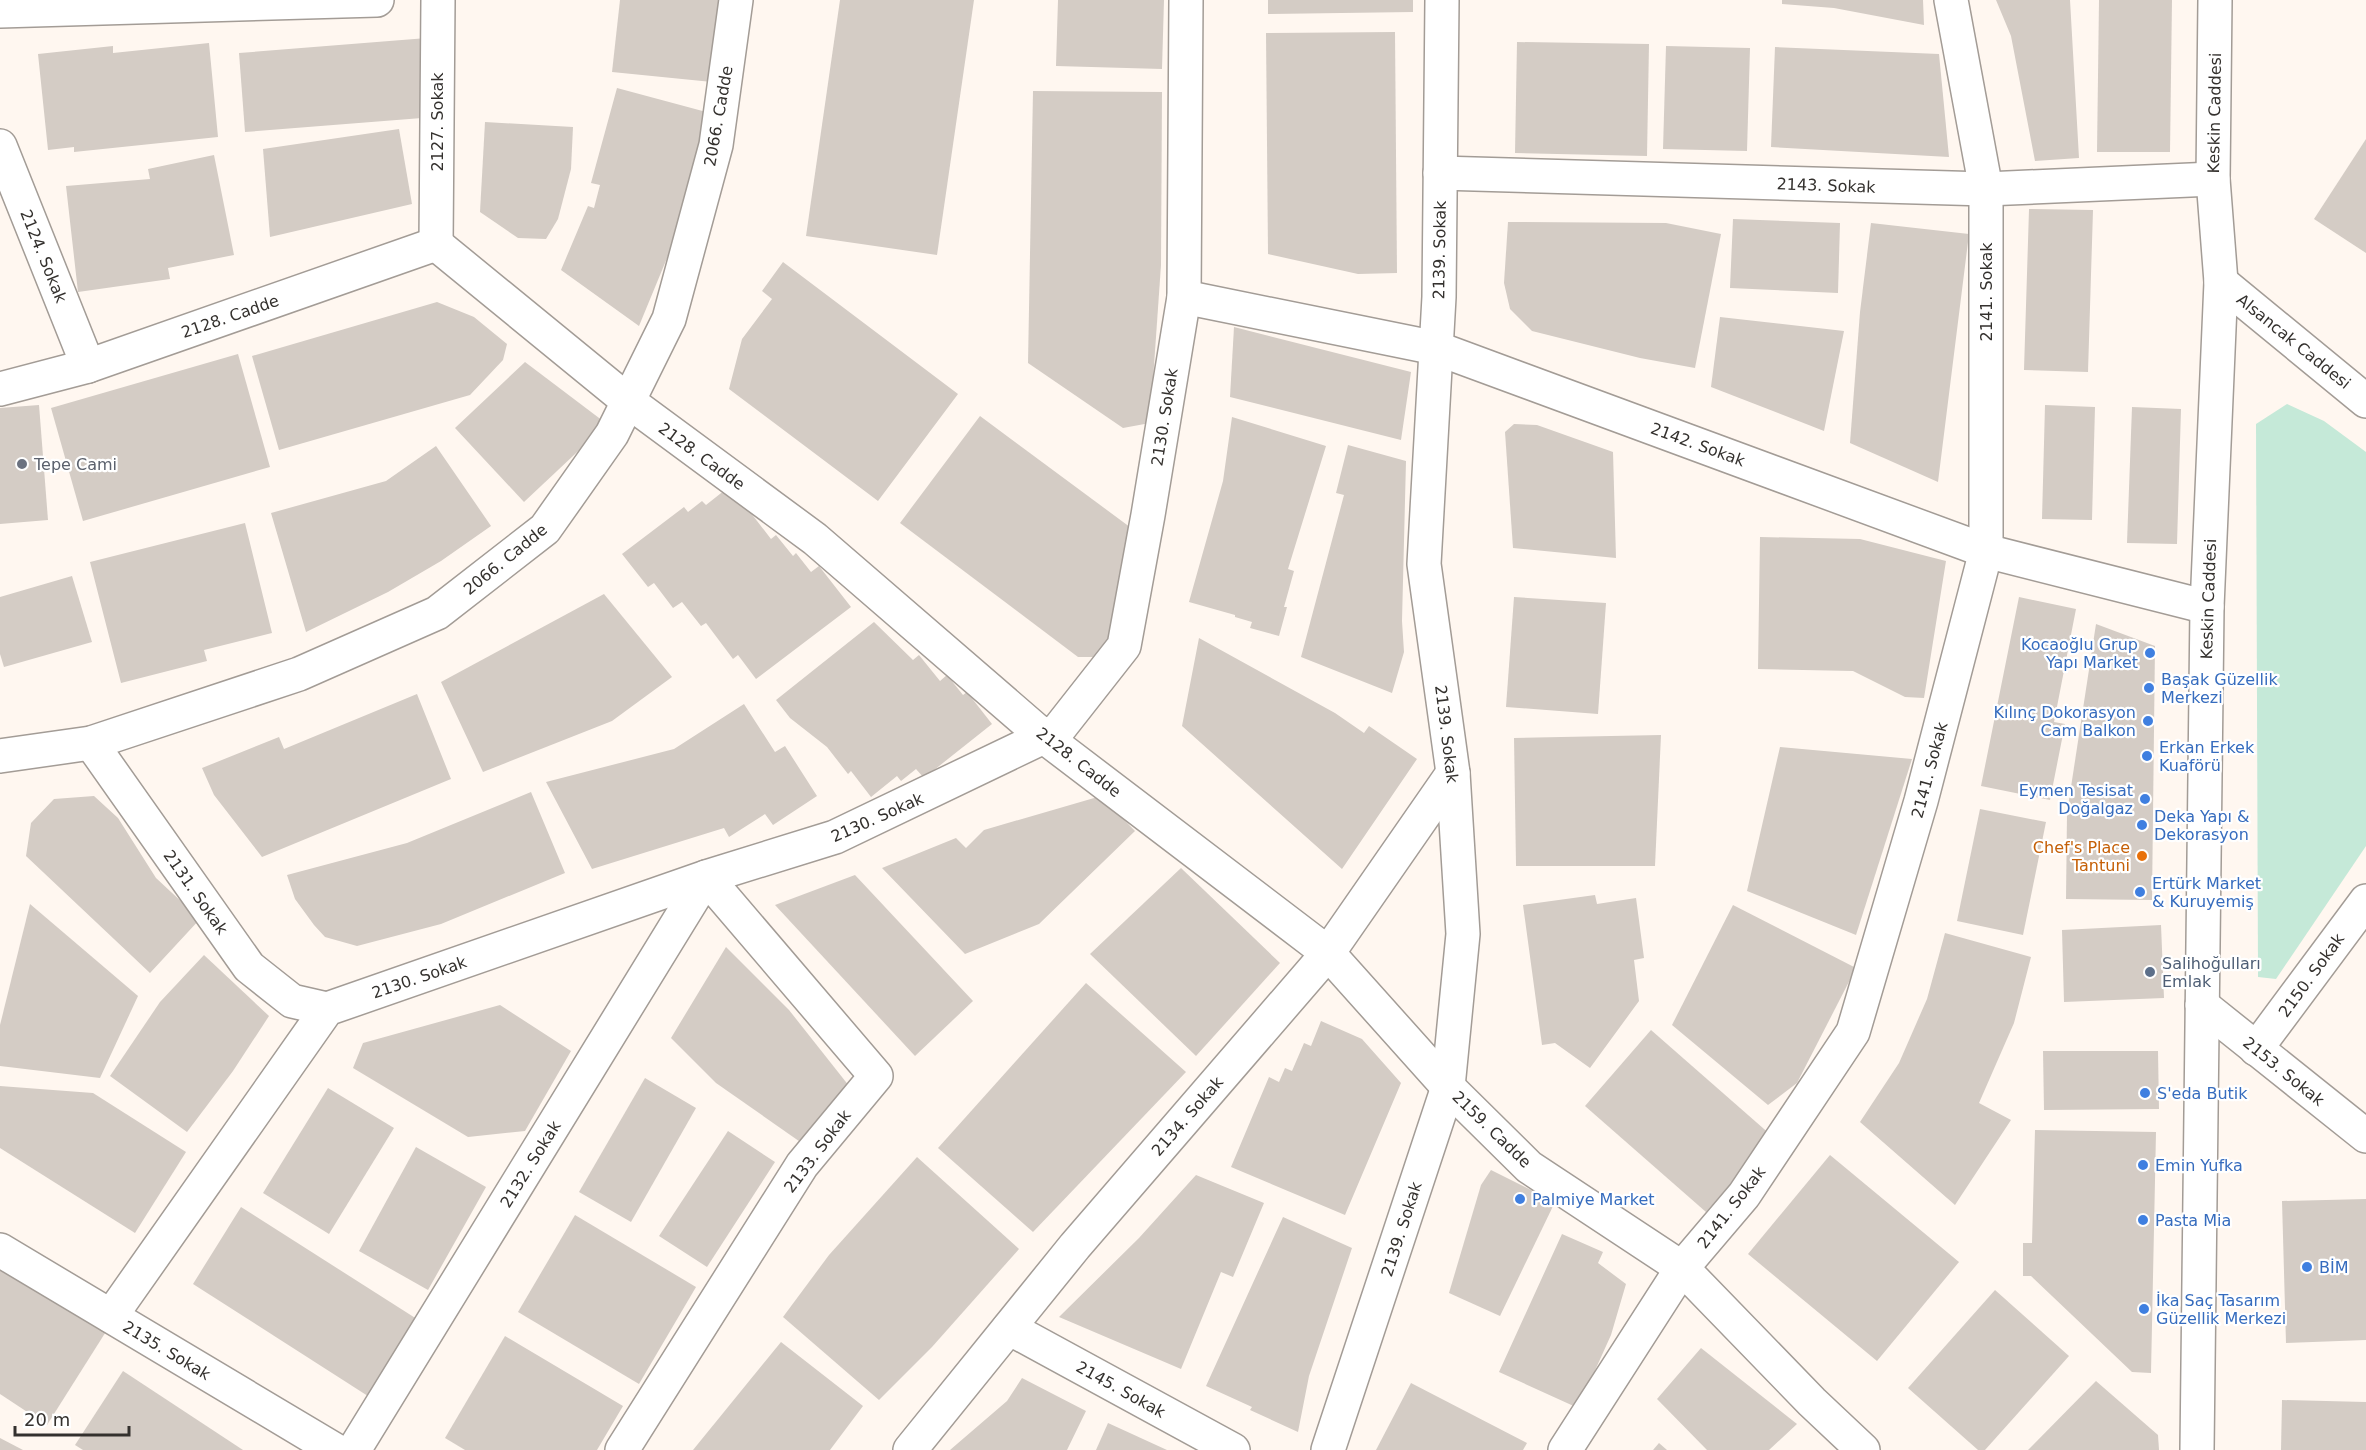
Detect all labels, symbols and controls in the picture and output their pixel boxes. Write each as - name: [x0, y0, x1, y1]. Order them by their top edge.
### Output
- street label: Keskin Caddesi: [2204, 52, 2225, 174]
- street label: 2066. Cadde: [700, 64, 737, 168]
- street label: 2127. Sokak: [428, 72, 447, 171]
- street label: 2143. Sokak: [1776, 174, 1876, 197]
- street label: 2139. Sokak: [1429, 200, 1450, 300]
- street label: 2124. Sokak: [16, 207, 71, 306]
- street label: 2141. Sokak: [1977, 242, 1996, 341]
- street label: Alsancak Caddesi: [2233, 290, 2354, 393]
- street label: 2128. Cadde: [179, 291, 281, 342]
- street label: 2130. Sokak: [1147, 366, 1182, 467]
- street label: 2128. Cadde: [655, 419, 749, 494]
- street label: 2142. Sokak: [1648, 419, 1748, 471]
- place label: Tepe Cami: [33, 455, 117, 474]
- marker: Tepe Cami: [15, 457, 29, 471]
- street label: 2066. Cadde: [460, 520, 551, 599]
- street label: Keskin Caddesi: [2197, 538, 2220, 660]
- place label: Kocaoğlu Grup Yapı Market: [2021, 635, 2138, 672]
- marker: Kocaoğlu Grup Yapı Market: [2143, 646, 2157, 660]
- place label: Başak Güzellik Merkezi: [2161, 670, 2278, 707]
- marker: Başak Güzellik Merkezi: [2142, 681, 2156, 695]
- street label: 2139. Sokak: [1431, 684, 1462, 785]
- place label: Kılınç Dokorasyon Cam Balkon: [1993, 703, 2136, 740]
- marker: Kılınç Dokorasyon Cam Balkon: [2141, 714, 2155, 728]
- street label: 2141. Sokak: [1908, 719, 1952, 820]
- street label: 2128. Cadde: [1033, 723, 1125, 801]
- place label: Erkan Erkek Kuaförü: [2159, 738, 2255, 775]
- marker: Erkan Erkek Kuaförü: [2140, 749, 2154, 763]
- place label: Eymen Tesisat Doğalgaz: [2019, 781, 2133, 818]
- street label: 2130. Sokak: [828, 788, 927, 846]
- marker: Eymen Tesisat Doğalgaz: [2138, 792, 2152, 806]
- place label: Deka Yapı & Dekorasyon: [2154, 807, 2250, 844]
- marker: Deka Yapı & Dekorasyon: [2135, 818, 2149, 832]
- place label: Chef's Place Tantuni: [2033, 838, 2130, 875]
- street label: 2131. Sokak: [159, 846, 232, 939]
- marker: Chef's Place Tantuni: [2135, 849, 2149, 863]
- place label: Ertürk Market & Kuruyemiş: [2152, 874, 2261, 911]
- marker: Ertürk Market & Kuruyemiş: [2133, 885, 2147, 899]
- street label: 2150. Sokak: [2275, 929, 2349, 1021]
- street label: 2130. Sokak: [369, 952, 470, 1003]
- place label: Salihoğulları Emlak: [2162, 954, 2261, 991]
- marker: Salihoğulları Emlak: [2143, 965, 2157, 979]
- street label: 2153. Sokak: [2239, 1033, 2329, 1110]
- street label: 2134. Sokak: [1148, 1072, 1227, 1160]
- place label: S'eda Butik: [2157, 1084, 2248, 1103]
- marker: S'eda Butik: [2138, 1086, 2152, 1100]
- street label: 2159. Cadde: [1448, 1087, 1535, 1172]
- street label: 2133. Sokak: [780, 1106, 855, 1197]
- street label: 2132. Sokak: [496, 1117, 565, 1211]
- place label: Emin Yufka: [2155, 1156, 2243, 1175]
- marker: Emin Yufka: [2136, 1158, 2150, 1172]
- street label: 2141. Sokak: [1693, 1162, 1770, 1252]
- street label: 2139. Sokak: [1377, 1178, 1426, 1279]
- place label: Palmiye Market: [1532, 1190, 1655, 1209]
- marker: Palmiye Market: [1513, 1192, 1527, 1206]
- place label: Pasta Mia: [2155, 1211, 2231, 1230]
- marker: Pasta Mia: [2136, 1213, 2150, 1227]
- place label: BİM: [2319, 1258, 2349, 1277]
- marker: BİM: [2300, 1260, 2314, 1274]
- place label: İka Saç Tasarım Güzellik Merkezi: [2156, 1291, 2286, 1328]
- marker: İka Saç Tasarım Güzellik Merkezi: [2137, 1302, 2151, 1316]
- street label: 2135. Sokak: [119, 1317, 215, 1384]
- street label: 2145. Sokak: [1073, 1357, 1169, 1422]
- scale bar: [15, 1399, 129, 1437]
- text: 20 m: [24, 1409, 70, 1430]

